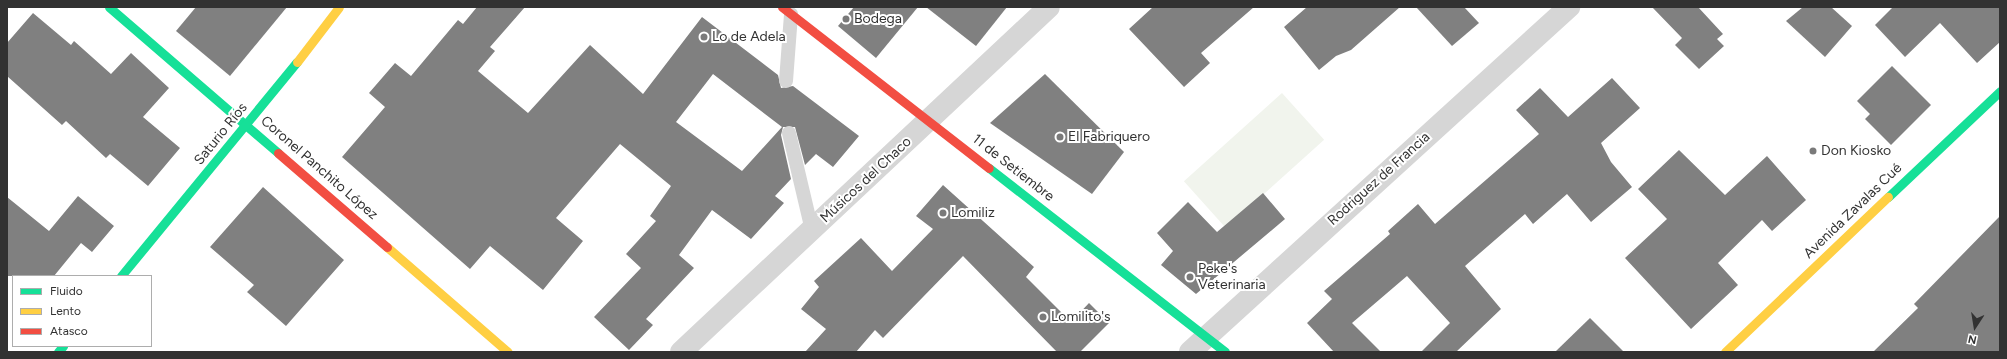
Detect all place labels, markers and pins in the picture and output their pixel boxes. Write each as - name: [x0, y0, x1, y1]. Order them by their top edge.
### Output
- place label: Bodega: [854, 11, 902, 27]
- marker: Bodega: [841, 14, 851, 24]
- place label: Lo de Adela: [712, 29, 786, 45]
- marker: Lo de Adela: [699, 32, 709, 42]
- place label: El Fabriquero: [1068, 129, 1150, 145]
- marker: El Fabriquero: [1055, 132, 1065, 142]
- place label: Don Kiosko: [1821, 143, 1891, 159]
- marker: Don Kiosko: [1808, 146, 1818, 156]
- place label: Lomiliz: [951, 205, 995, 221]
- marker: Lomiliz: [938, 208, 948, 218]
- place label: Peke's Veterinaria: [1198, 261, 1266, 294]
- marker: Peke's Veterinaria: [1185, 272, 1195, 282]
- place label: Lomilito's: [1051, 309, 1111, 325]
- marker: Lomilito's: [1038, 312, 1048, 322]

